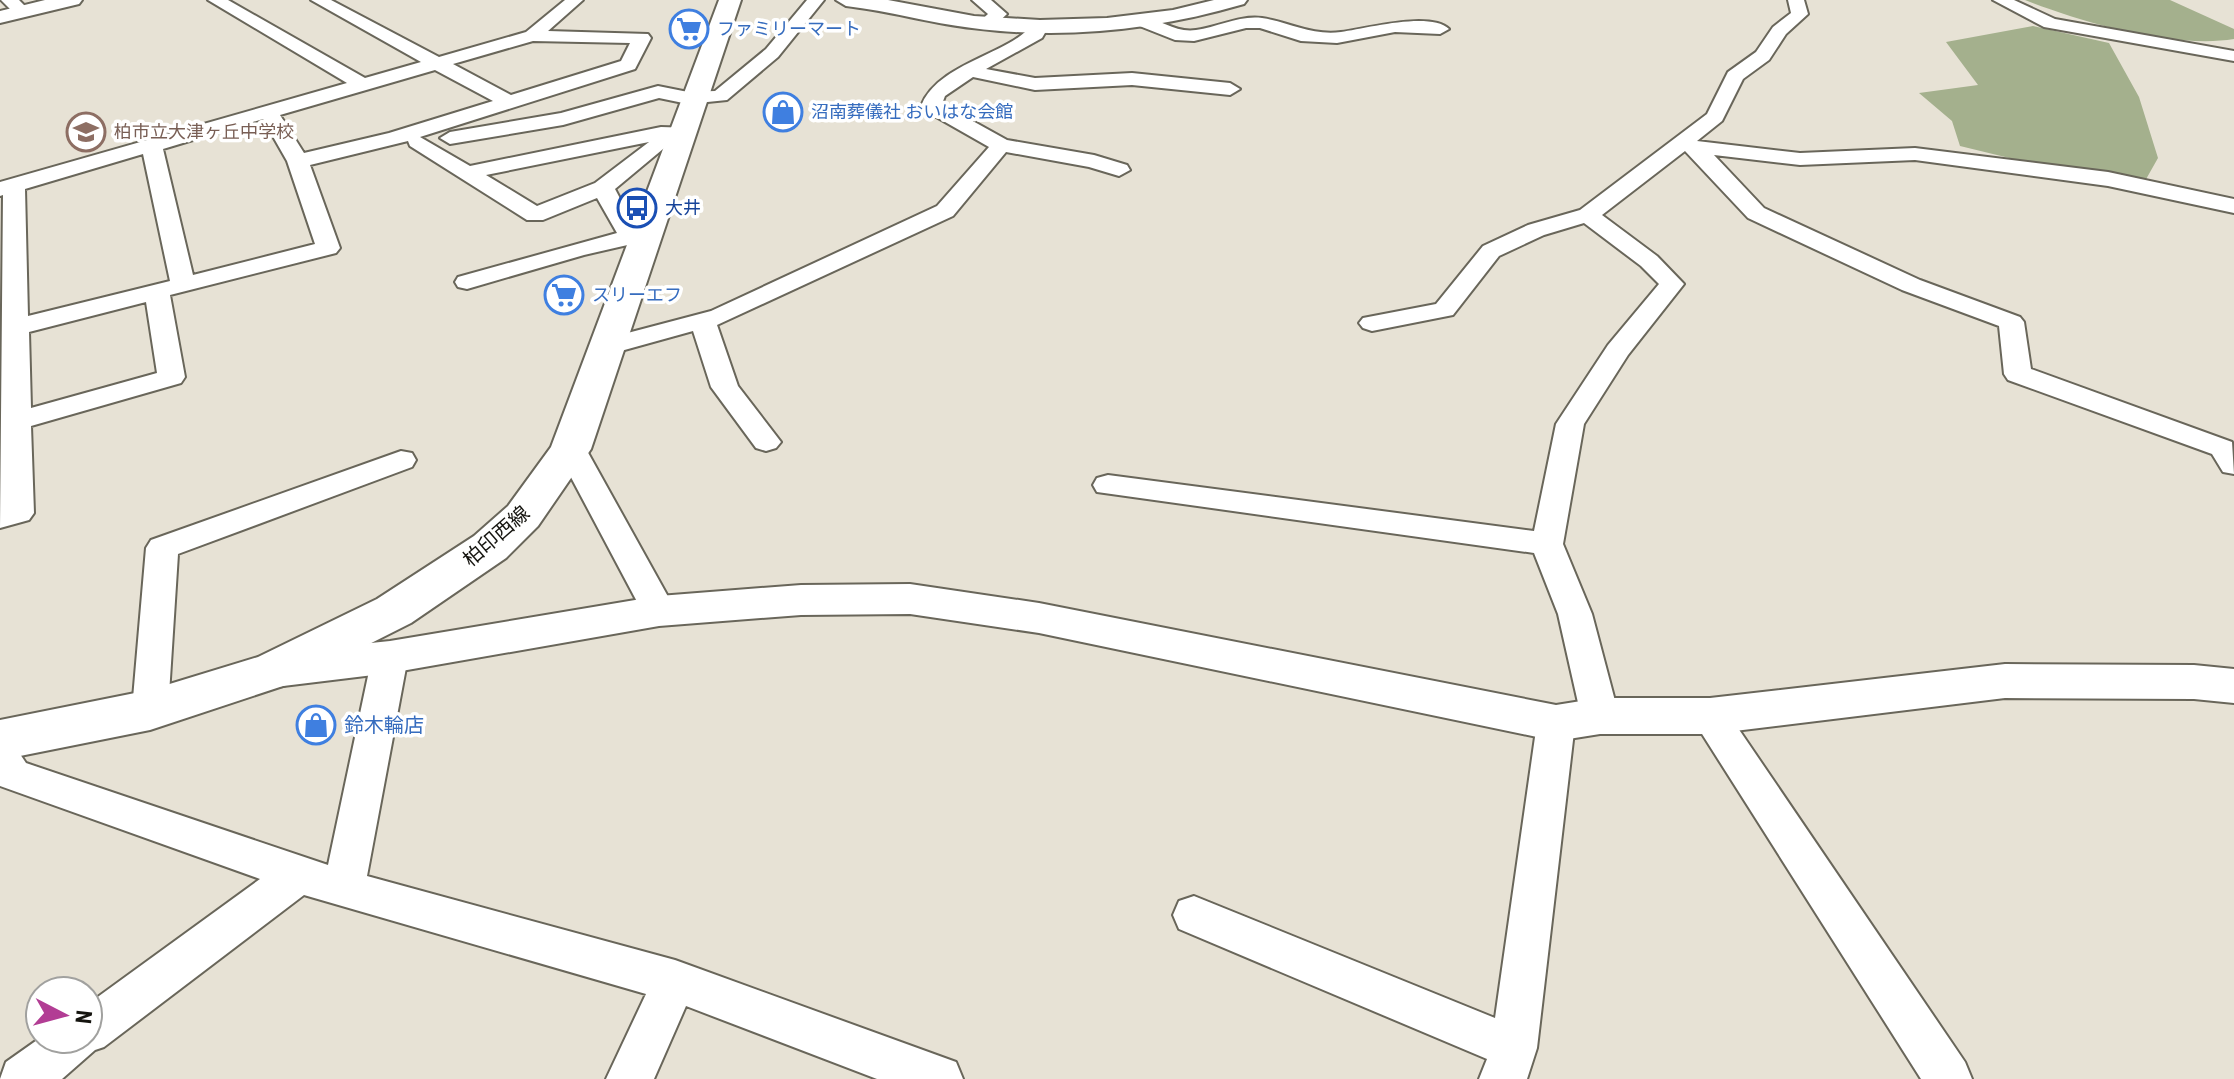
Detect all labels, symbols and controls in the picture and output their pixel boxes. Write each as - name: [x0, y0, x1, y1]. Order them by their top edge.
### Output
- supermarket icon: ファミリーマート: [668, 8, 710, 50]
- place label: ファミリーマート: [717, 18, 861, 39]
- shop icon: 沼南葬儀社 おいはな会館: [762, 91, 804, 133]
- place label: 沼南葬儀社 おいはな会館: [811, 101, 1013, 122]
- school or university icon: 柏市立大津ヶ丘中学校: [65, 111, 107, 153]
- place label: 柏市立大津ヶ丘中学校: [114, 121, 294, 142]
- bus stop icon: 大井: [616, 187, 658, 229]
- place label: 大井: [665, 197, 701, 218]
- supermarket icon: スリーエフ: [543, 274, 585, 316]
- place label: スリーエフ: [592, 284, 682, 305]
- street label: 柏印西線: [458, 501, 534, 571]
- shop icon: 鈴木輪店: [295, 704, 337, 746]
- place label: 鈴木輪店: [344, 713, 424, 737]
- north arrow: [24, 975, 104, 1055]
- text: N: [70, 1009, 97, 1025]

